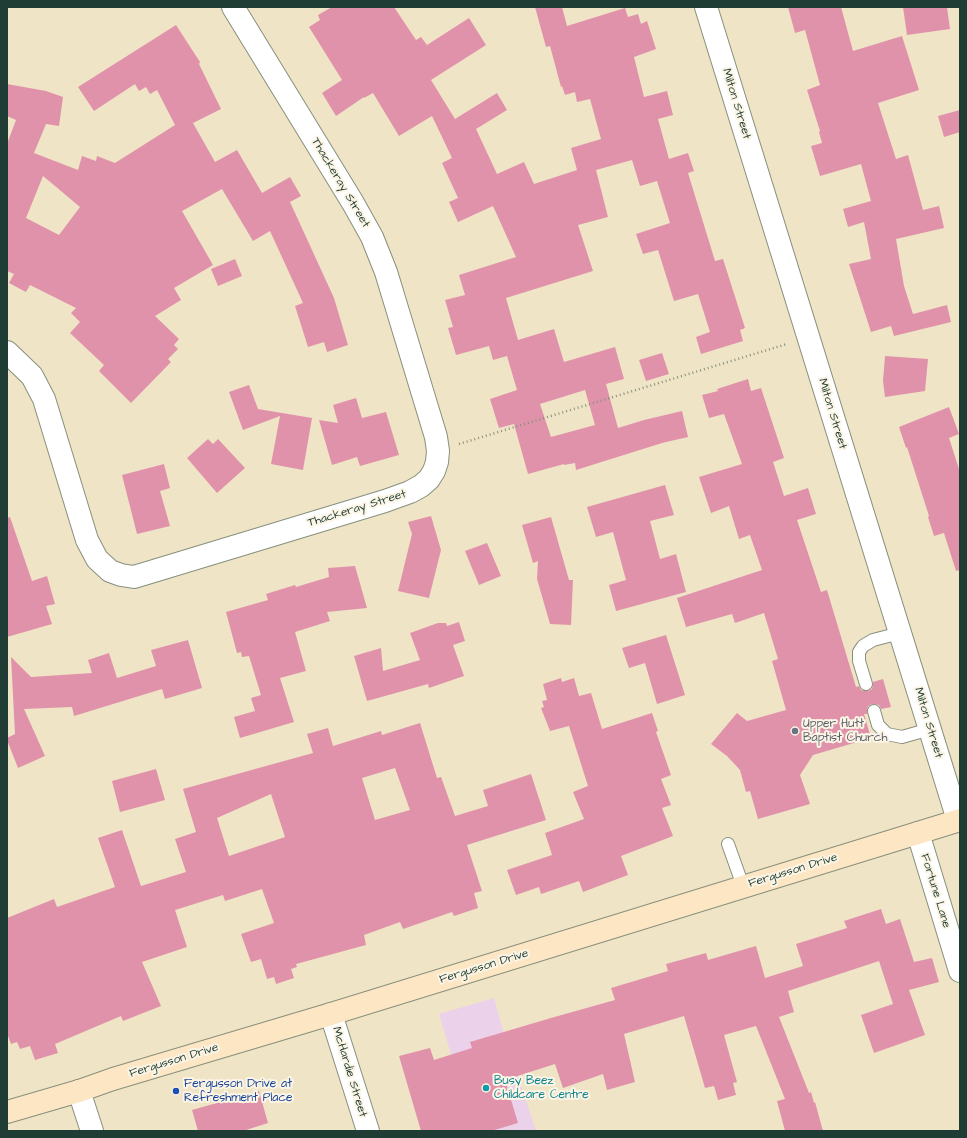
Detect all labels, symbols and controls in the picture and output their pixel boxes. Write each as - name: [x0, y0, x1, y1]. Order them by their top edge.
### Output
- street label: Milton Street: [718, 67, 754, 141]
- street label: Thackeray Street: [308, 136, 372, 230]
- street label: Milton Street: [814, 377, 850, 451]
- street label: Thackeray Street: [306, 487, 408, 531]
- street label: Milton Street: [910, 686, 946, 760]
- place label: Upper Hutt Baptist Church: [803, 717, 887, 745]
- marker: Upper Hutt Baptist Church: [790, 726, 800, 736]
- street label: Fergusson Drive: [747, 851, 839, 891]
- street label: Fortune Lane: [917, 852, 953, 930]
- street label: Fergusson Drive: [438, 947, 530, 987]
- street label: McHardie Street: [328, 1025, 370, 1119]
- street label: Fergusson Drive: [128, 1041, 220, 1081]
- place label: Busy Beez Childcare Centre: [494, 1074, 589, 1102]
- place label: Fergusson Drive at Refreshment Place: [184, 1077, 292, 1105]
- marker: Busy Beez Childcare Centre: [481, 1083, 491, 1093]
- marker: Fergusson Drive at Refreshment Place: [171, 1086, 181, 1096]

